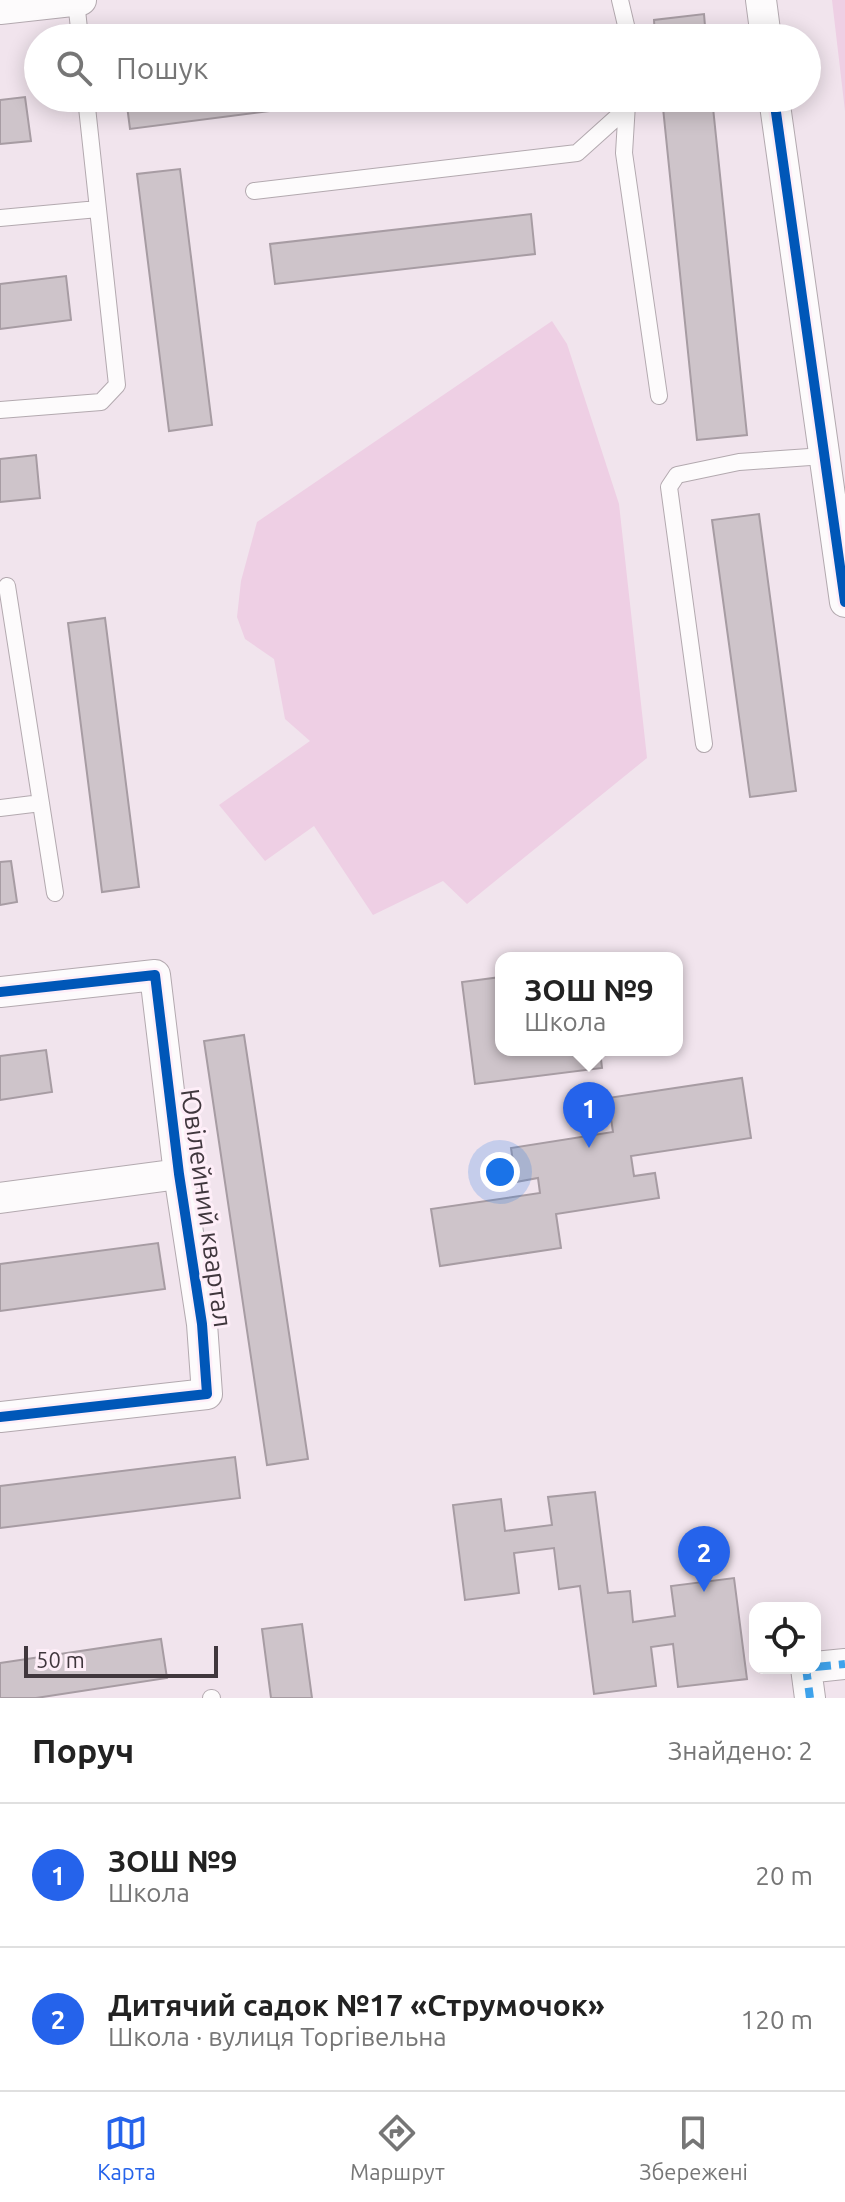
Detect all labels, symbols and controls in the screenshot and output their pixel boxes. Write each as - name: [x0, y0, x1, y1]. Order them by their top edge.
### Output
- search box: [24, 24, 821, 112]
- icon: search: [52, 46, 96, 90]
- text: Пошук: [116, 51, 209, 85]
- popup: [495, 952, 683, 1056]
- text: ЗОШ №9: [524, 973, 654, 1007]
- text: Школа: [524, 1007, 606, 1036]
- pin: 1: [563, 1082, 615, 1148]
- street label: Ювілейний квартал: [176, 1087, 238, 1329]
- your location: [480, 1152, 520, 1192]
- pin: 2: [678, 1526, 730, 1592]
- map controls: [749, 1602, 821, 1674]
- button: locate: [749, 1602, 821, 1674]
- scale bar: [24, 1642, 218, 1678]
- text: 50 m: [36, 1647, 85, 1672]
- text: Поруч: [32, 1731, 134, 1769]
- text: Знайдено: 2: [668, 1736, 813, 1765]
- text: ЗОШ №9: [108, 1844, 237, 1878]
- text: 1: [51, 1861, 65, 1890]
- text: 20 m: [755, 1861, 813, 1890]
- text: Школа: [108, 1878, 190, 1907]
- text: Дитячий садок №17 «Струмочок»: [108, 1988, 605, 2022]
- text: 2: [51, 2005, 65, 2034]
- text: 120 m: [741, 2005, 813, 2034]
- text: Школа · вулиця Торгівельна: [108, 2022, 447, 2051]
- tab: Карта: [97, 2111, 156, 2184]
- tab: Маршрут: [350, 2111, 445, 2184]
- tab: Збережені: [639, 2111, 748, 2184]

